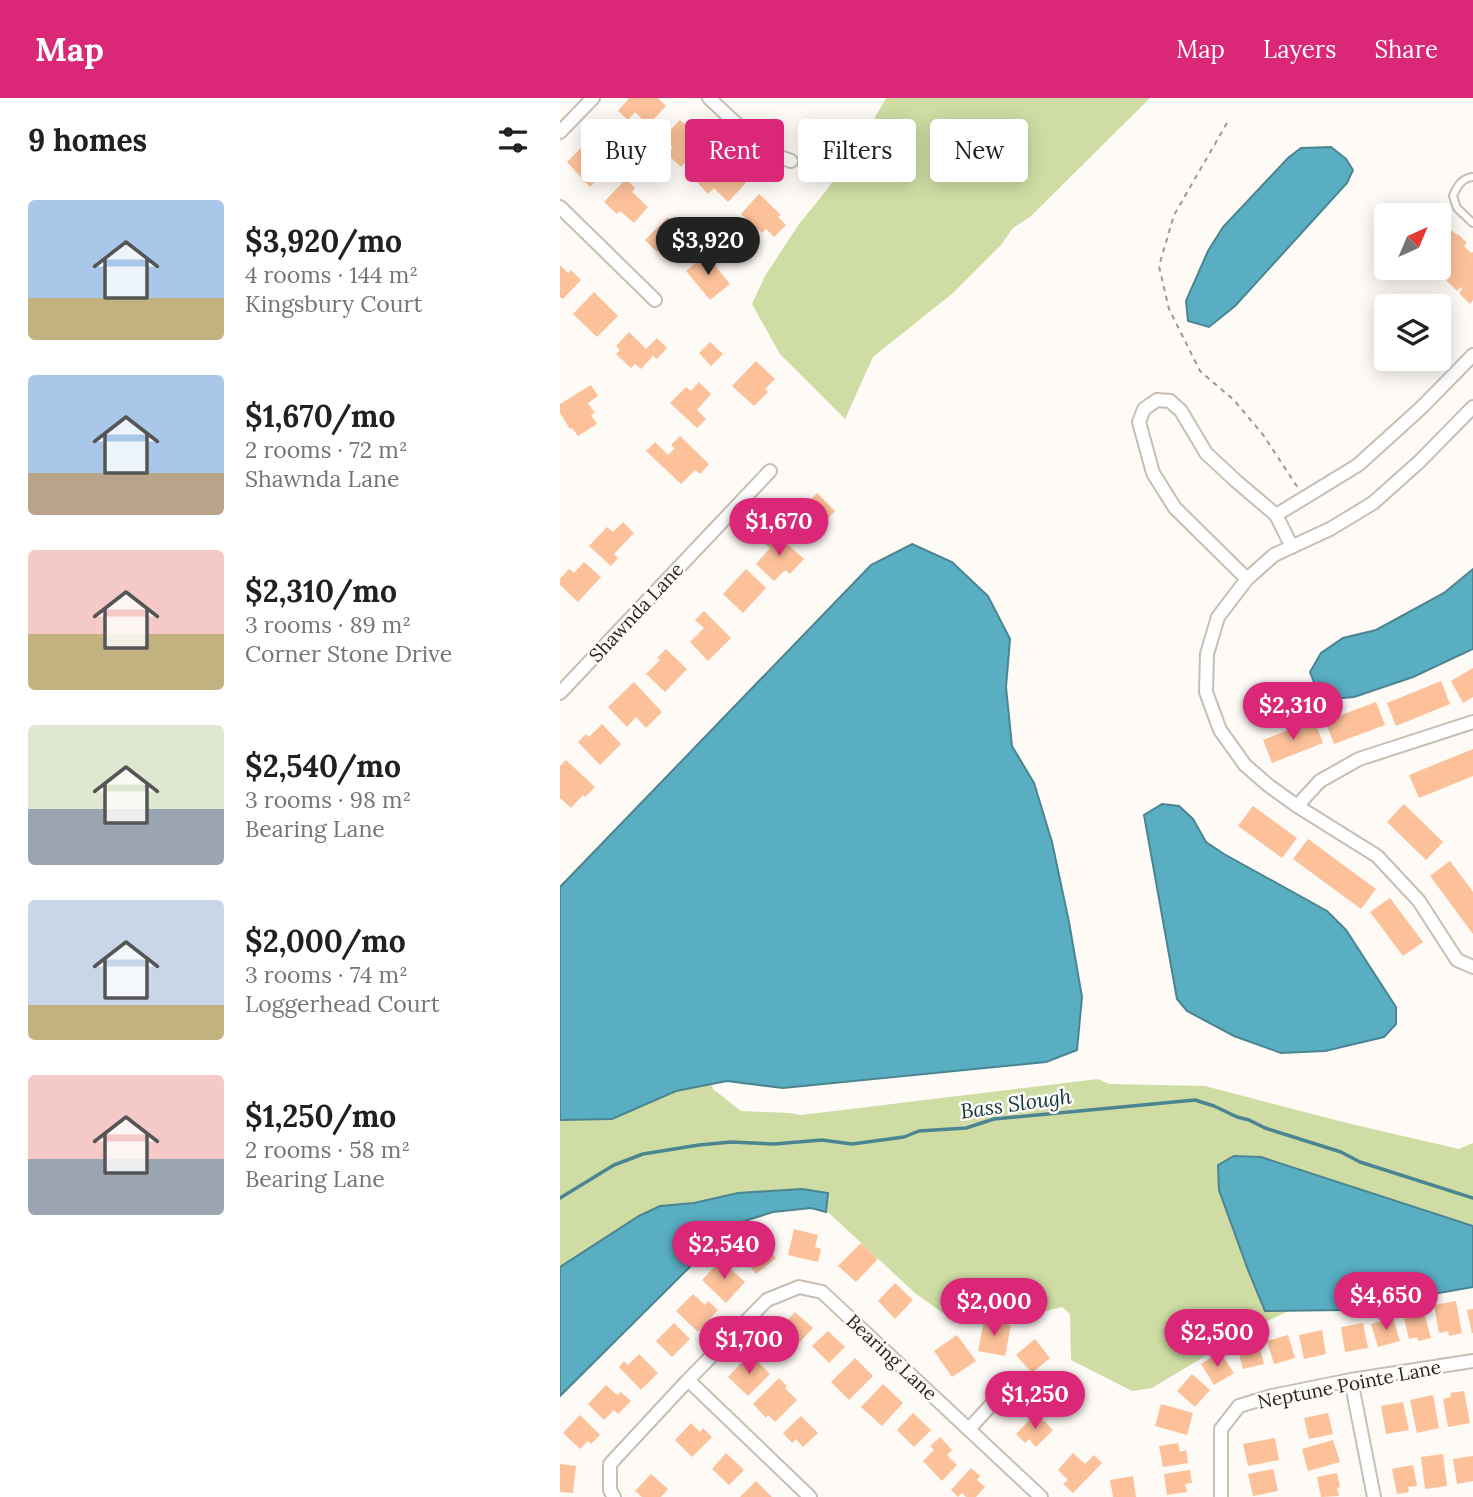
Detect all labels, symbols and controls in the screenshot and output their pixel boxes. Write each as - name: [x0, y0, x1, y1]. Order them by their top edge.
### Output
- text: Map: [35, 28, 104, 70]
- text: Map: [1176, 34, 1225, 65]
- text: Layers: [1263, 34, 1336, 65]
- text: Share: [1374, 34, 1438, 65]
- chip: Buy: [581, 119, 671, 182]
- chip: Rent: [685, 119, 784, 182]
- chip: Filters: [798, 119, 916, 182]
- chip: New: [930, 119, 1028, 182]
- text: 9 homes: [28, 121, 147, 159]
- icon: filters: [494, 121, 532, 159]
- north arrow: [1374, 203, 1451, 280]
- map controls: [1374, 203, 1451, 371]
- pin: $3,920: [651, 218, 765, 277]
- text: $3,920/mo: [245, 222, 402, 260]
- text: $3,920: [672, 225, 744, 254]
- icon: home: [84, 228, 168, 312]
- text: 4 rooms · 144 m²: [245, 260, 418, 289]
- text: Kingsbury Court: [245, 289, 422, 318]
- button: layers: [1374, 294, 1451, 371]
- text: $1,670/mo: [245, 397, 395, 435]
- icon: home: [84, 403, 168, 487]
- text: 2 rooms · 72 m²: [245, 435, 408, 464]
- text: Shawnda Lane: [245, 464, 400, 493]
- pin: $1,670: [722, 498, 836, 558]
- text: $1,670: [745, 506, 813, 535]
- street label: Shawnda Lane: [584, 557, 688, 667]
- text: $2,310/mo: [245, 572, 397, 610]
- icon: home: [84, 578, 168, 662]
- text: 3 rooms · 89 m²: [245, 610, 411, 639]
- text: Corner Stone Drive: [245, 639, 452, 668]
- pin: $2,310: [1236, 682, 1350, 742]
- text: $2,310: [1259, 690, 1327, 719]
- text: $2,540/mo: [245, 747, 401, 785]
- icon: home: [84, 753, 168, 837]
- text: 3 rooms · 98 m²: [245, 785, 411, 814]
- text: Bearing Lane: [245, 814, 385, 843]
- text: $2,000/mo: [245, 922, 406, 960]
- icon: home: [84, 928, 168, 1012]
- text: 3 rooms · 74 m²: [245, 960, 408, 989]
- text: Loggerhead Court: [245, 989, 440, 1018]
- water label: Bass Slough: [959, 1082, 1073, 1125]
- text: $1,250/mo: [245, 1097, 396, 1135]
- icon: home: [84, 1103, 168, 1187]
- text: 2 rooms · 58 m²: [245, 1135, 410, 1164]
- text: Bearing Lane: [245, 1164, 385, 1193]
- pin: $2,540: [667, 1222, 781, 1281]
- text: $2,540: [688, 1229, 760, 1258]
- pin: $4,650: [1329, 1272, 1443, 1332]
- pin: $2,000: [937, 1278, 1051, 1338]
- text: $4,650: [1350, 1280, 1422, 1309]
- text: $2,000: [956, 1286, 1032, 1315]
- street label: Bearing Lane: [842, 1309, 942, 1405]
- pin: $2,500: [1160, 1310, 1274, 1369]
- pin: $1,700: [692, 1316, 806, 1376]
- text: $2,500: [1180, 1317, 1254, 1346]
- text: $1,700: [715, 1324, 783, 1353]
- street label: Neptune Pointe Lane: [1255, 1354, 1443, 1414]
- pin: $1,250: [978, 1372, 1092, 1431]
- text: $1,250: [1001, 1379, 1069, 1408]

